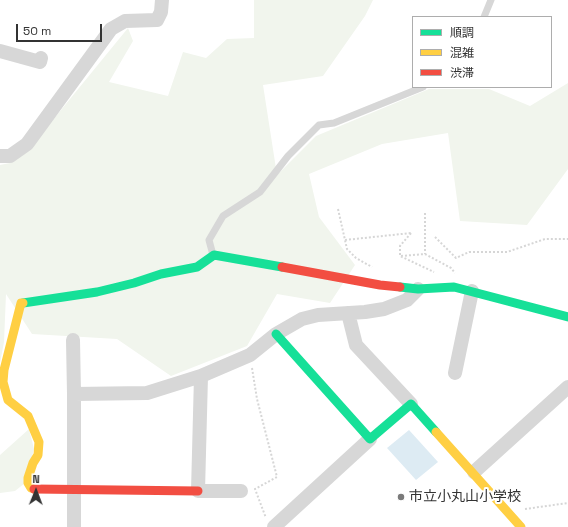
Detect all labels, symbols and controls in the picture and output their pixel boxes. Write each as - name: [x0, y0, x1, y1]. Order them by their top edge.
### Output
- scale bar: [18, 16, 104, 42]
- legend: [412, 16, 552, 88]
- text: 50 m: [23, 23, 51, 39]
- text: 順調: [450, 25, 474, 41]
- text: 混雑: [450, 45, 474, 61]
- text: 渋滞: [450, 65, 474, 81]
- north arrow: [16, 471, 56, 511]
- text: N: [32, 472, 40, 486]
- place label: 市立小丸山小学校: [409, 489, 521, 505]
- marker: 市立小丸山小学校: [396, 492, 406, 502]

